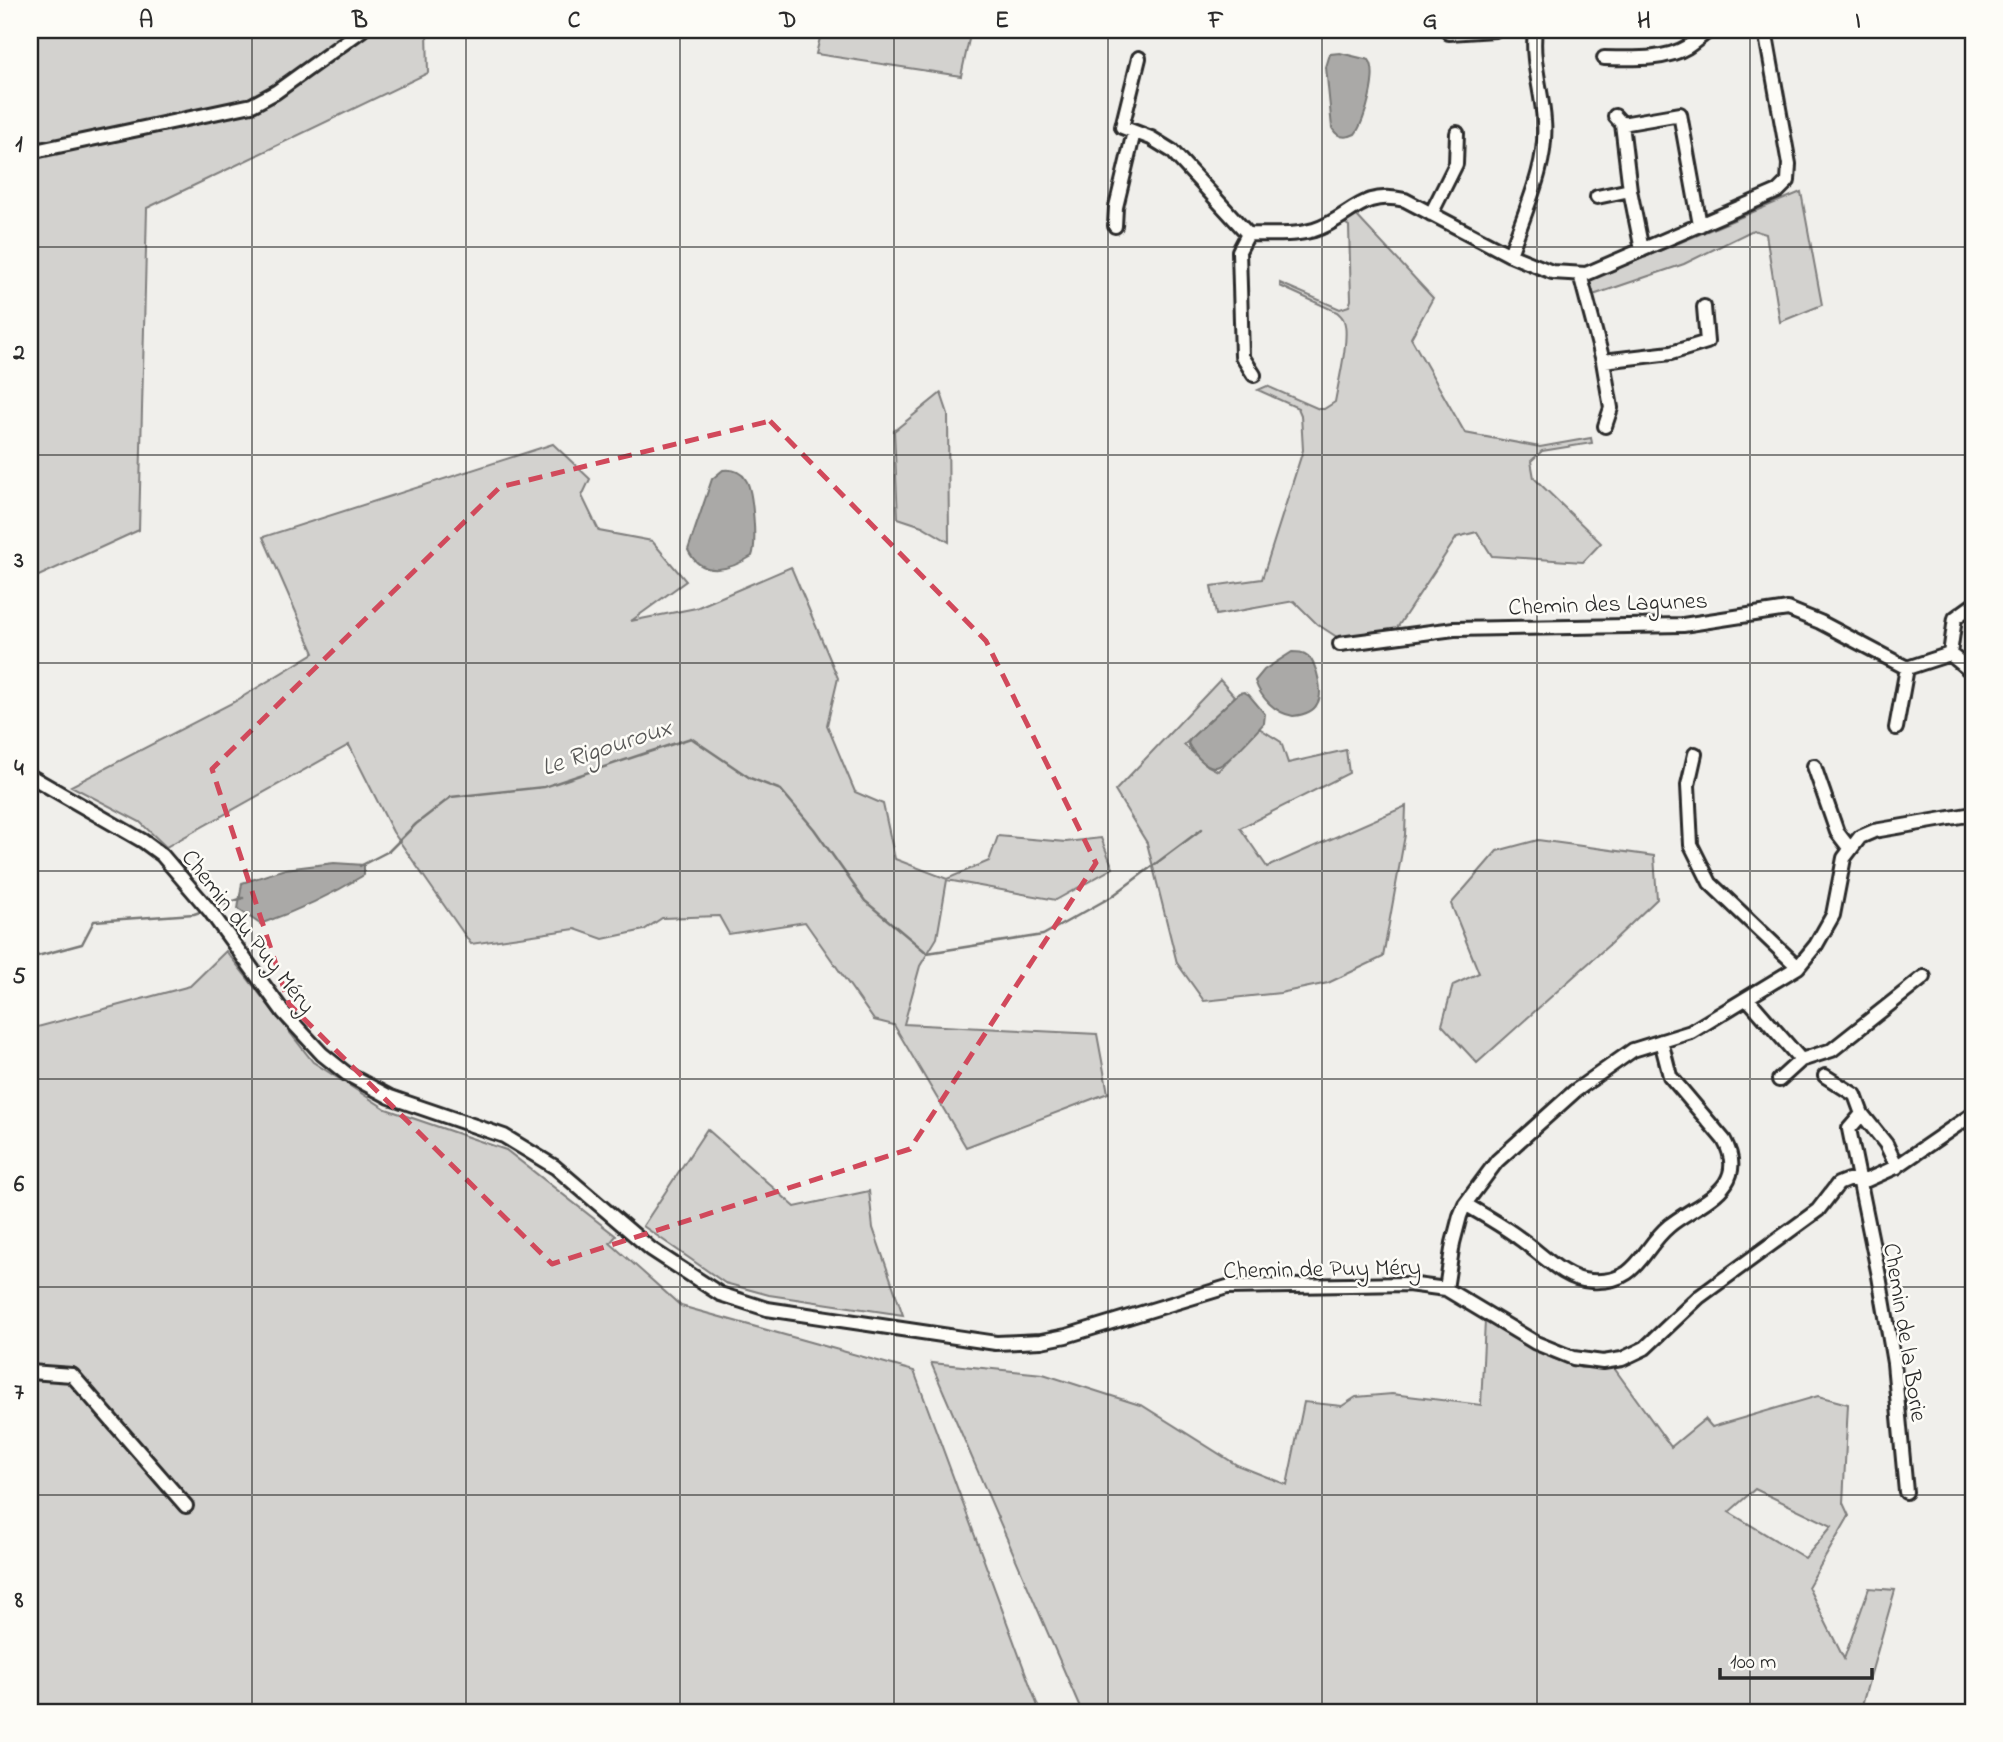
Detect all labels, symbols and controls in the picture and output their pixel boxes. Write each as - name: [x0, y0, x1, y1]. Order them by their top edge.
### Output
- text: A: [139, 5, 153, 38]
- text: B: [351, 5, 368, 38]
- text: C: [568, 5, 581, 38]
- text: D: [779, 5, 796, 38]
- text: E: [995, 5, 1009, 38]
- text: F: [1208, 5, 1224, 38]
- text: G: [1423, 5, 1437, 38]
- text: H: [1637, 5, 1651, 38]
- text: I: [1855, 5, 1861, 38]
- text: 1: [15, 129, 23, 162]
- text: 2: [12, 337, 25, 370]
- text: 3: [13, 545, 24, 578]
- street label: Chemin des Lagunes: [1508, 585, 1708, 626]
- water label: Le Rigouroux: [537, 709, 679, 788]
- text: 4: [14, 753, 24, 786]
- street label: Chemin du Puy Méry: [171, 843, 323, 1023]
- text: 5: [12, 961, 26, 994]
- text: 6: [14, 1169, 25, 1202]
- street label: Chemin de la Borie: [1872, 1241, 1935, 1424]
- street label: Chemin de Puy Méry: [1223, 1251, 1421, 1291]
- text: 7: [14, 1377, 24, 1410]
- text: 8: [14, 1585, 24, 1618]
- scale bar: [1720, 1637, 1872, 1681]
- text: 100 m: [1730, 1648, 1776, 1678]

